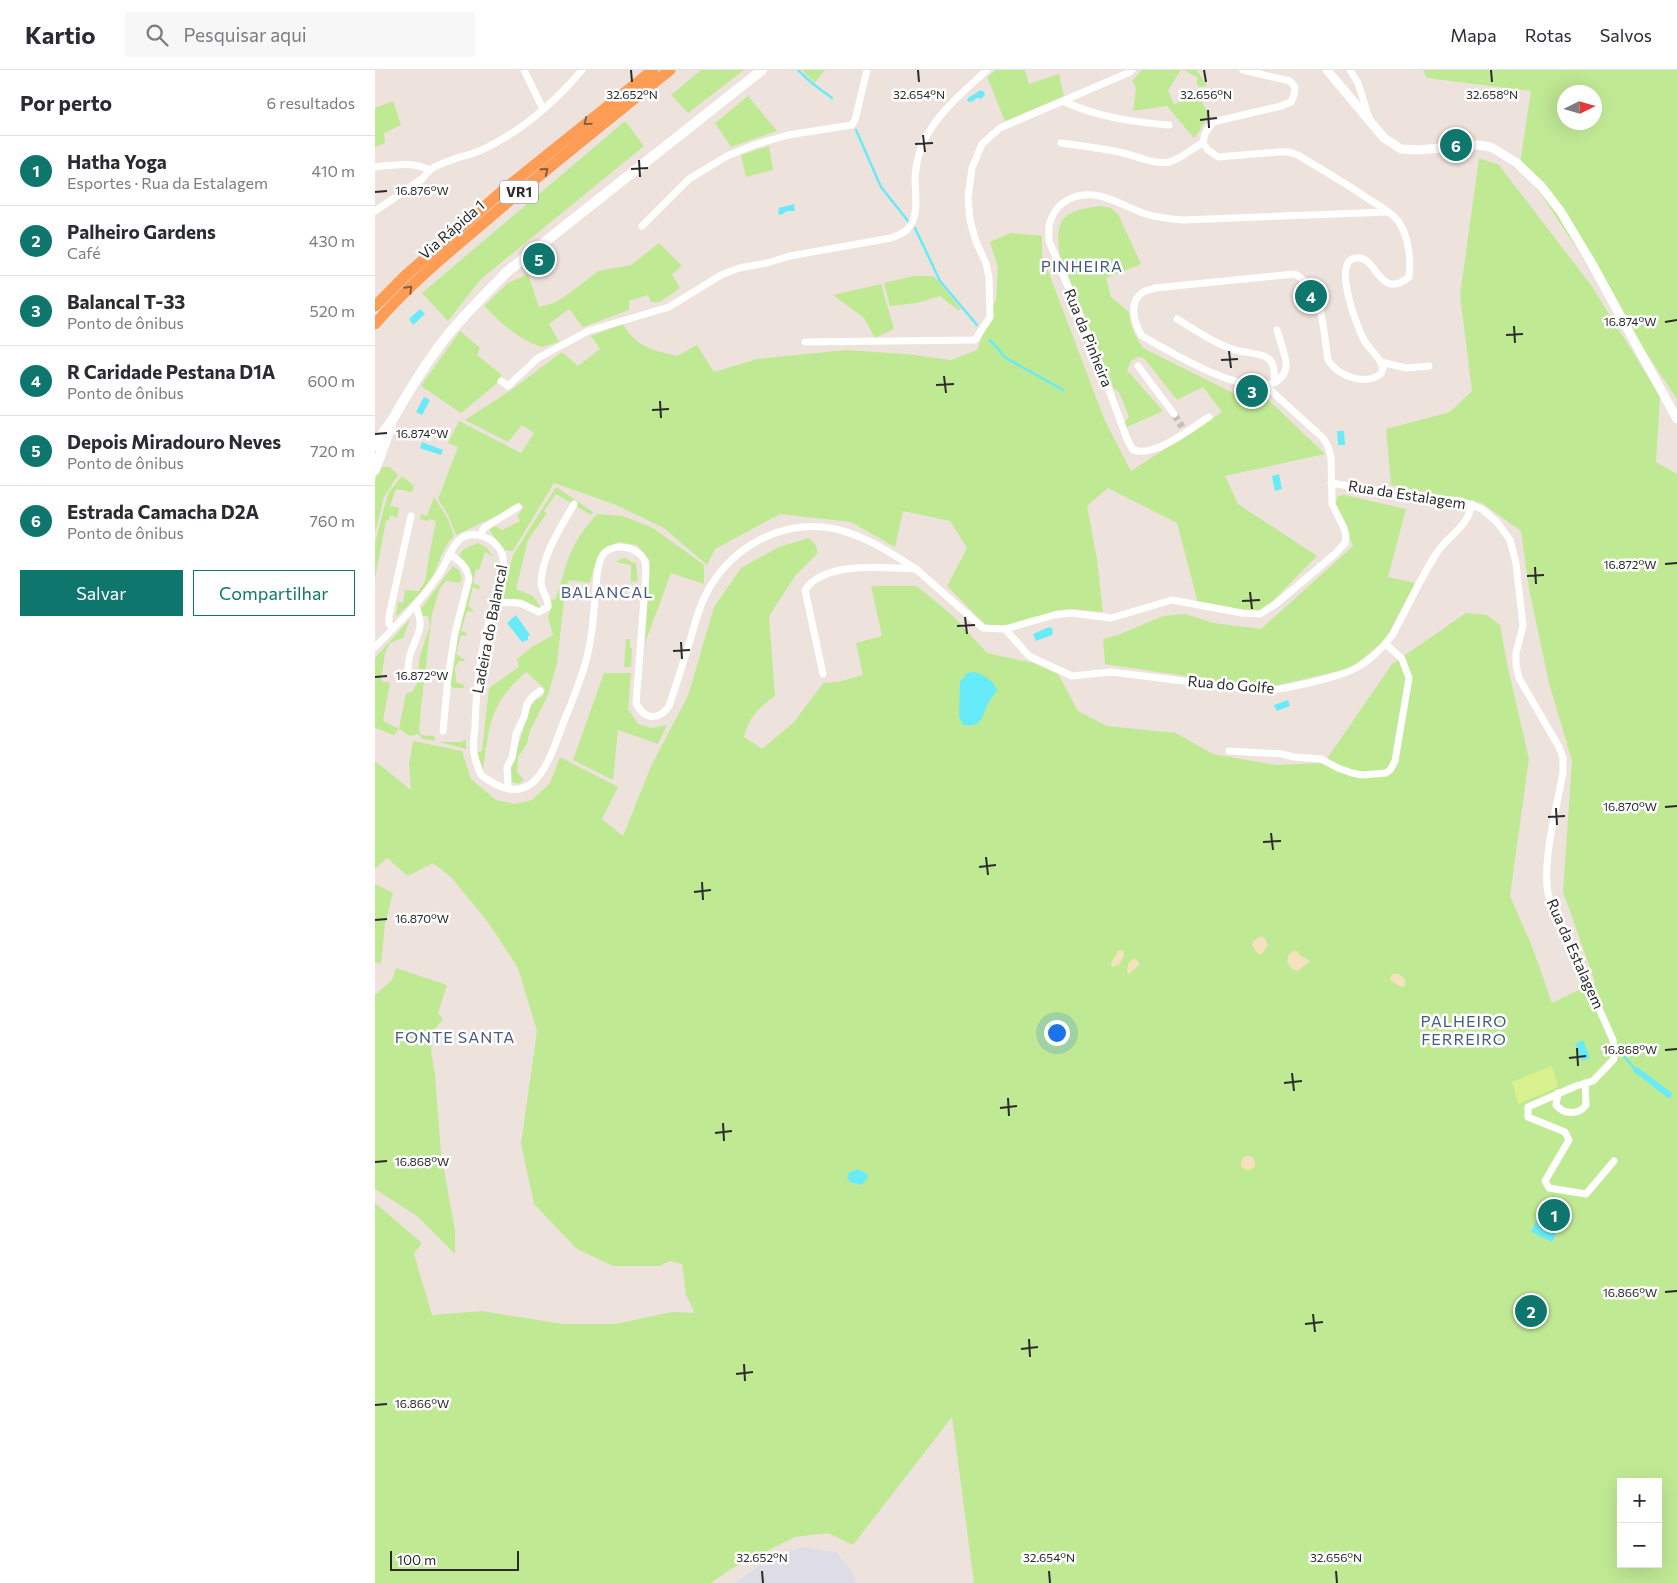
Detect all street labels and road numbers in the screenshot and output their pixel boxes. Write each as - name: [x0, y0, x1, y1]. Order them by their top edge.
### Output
- road number: VR1: [500, 180, 538, 204]
- street label: Via Rápida 1: [415, 196, 488, 263]
- street label: Rua da Pinheira: [1061, 286, 1117, 389]
- street label: Rua da Estalagem: [1347, 476, 1467, 512]
- street label: Ladeira do Balancal: [468, 563, 510, 695]
- street label: Rua do Golfe: [1187, 671, 1275, 697]
- street label: Rua da Estalagem: [1544, 896, 1608, 1011]

